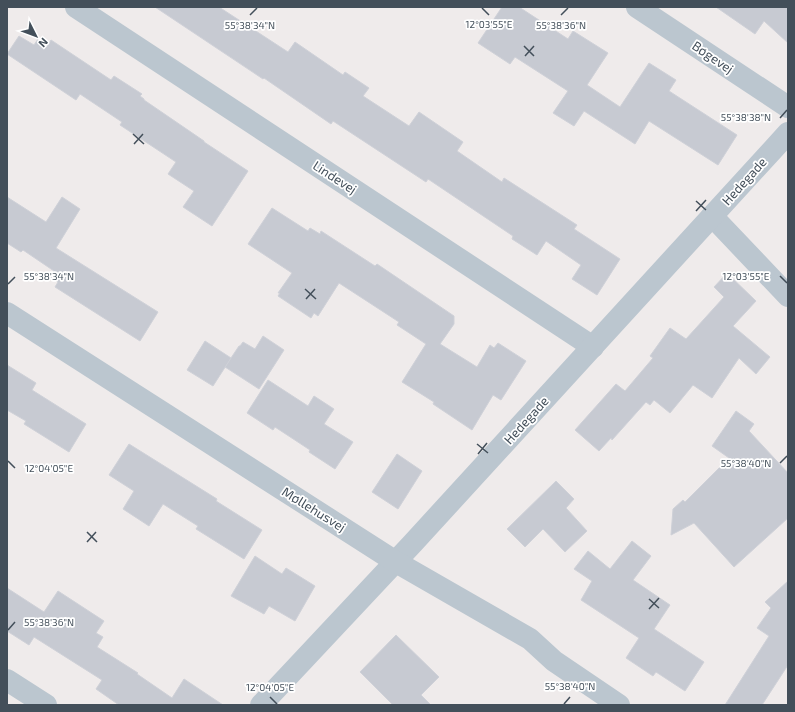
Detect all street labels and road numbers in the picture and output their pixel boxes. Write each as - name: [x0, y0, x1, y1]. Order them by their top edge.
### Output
- street label: Bøgevej: [689, 37, 737, 77]
- street label: Hedegade: [718, 154, 770, 208]
- street label: Lindevej: [310, 157, 360, 197]
- street label: Hedegade: [500, 393, 552, 447]
- street label: Møllehusvej: [279, 483, 349, 535]

